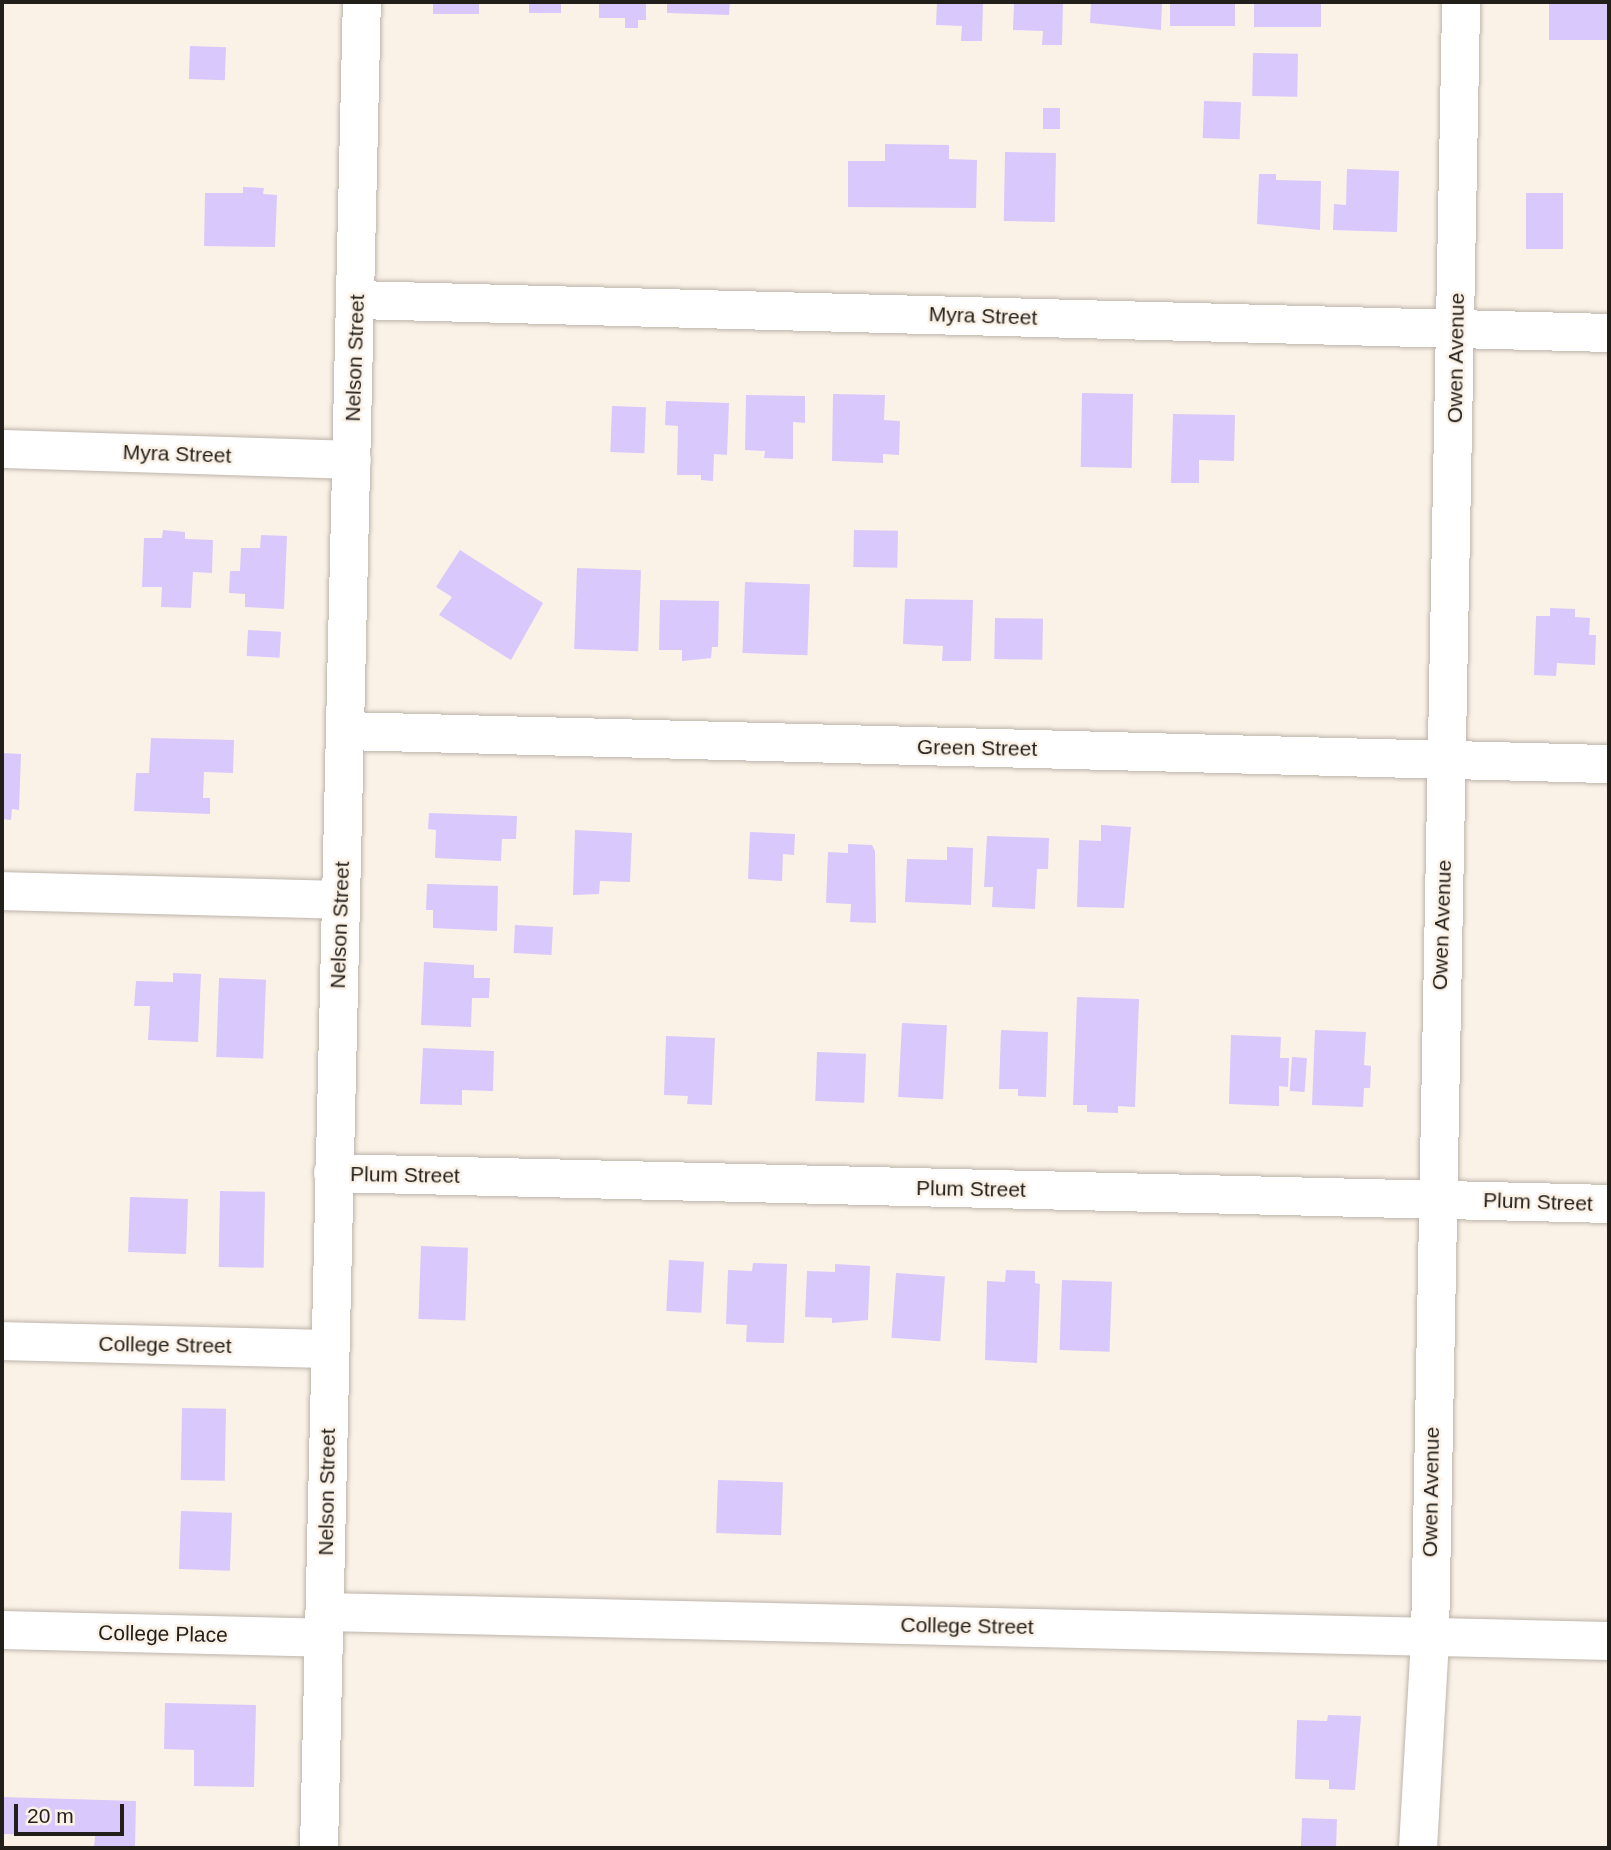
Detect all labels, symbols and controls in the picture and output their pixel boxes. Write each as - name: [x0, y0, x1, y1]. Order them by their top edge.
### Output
- street label: Owen Avenue: [1442, 292, 1470, 424]
- street label: Nelson Street: [340, 294, 370, 422]
- street label: Myra Street: [928, 302, 1038, 330]
- street label: Myra Street: [122, 440, 232, 468]
- street label: Green Street: [917, 734, 1037, 762]
- street label: Owen Avenue: [1427, 859, 1457, 991]
- street label: Nelson Street: [325, 861, 355, 989]
- street label: Plum Street: [350, 1161, 460, 1189]
- street label: Plum Street: [916, 1175, 1026, 1203]
- street label: Plum Street: [1483, 1187, 1593, 1217]
- street label: College Street: [98, 1331, 232, 1359]
- street label: Owen Avenue: [1417, 1426, 1445, 1558]
- street label: Nelson Street: [313, 1428, 341, 1556]
- street label: College Street: [900, 1612, 1034, 1640]
- street label: College Place: [98, 1620, 228, 1648]
- scale bar: [18, 1790, 128, 1834]
- text: 20 m: [27, 1804, 74, 1827]

